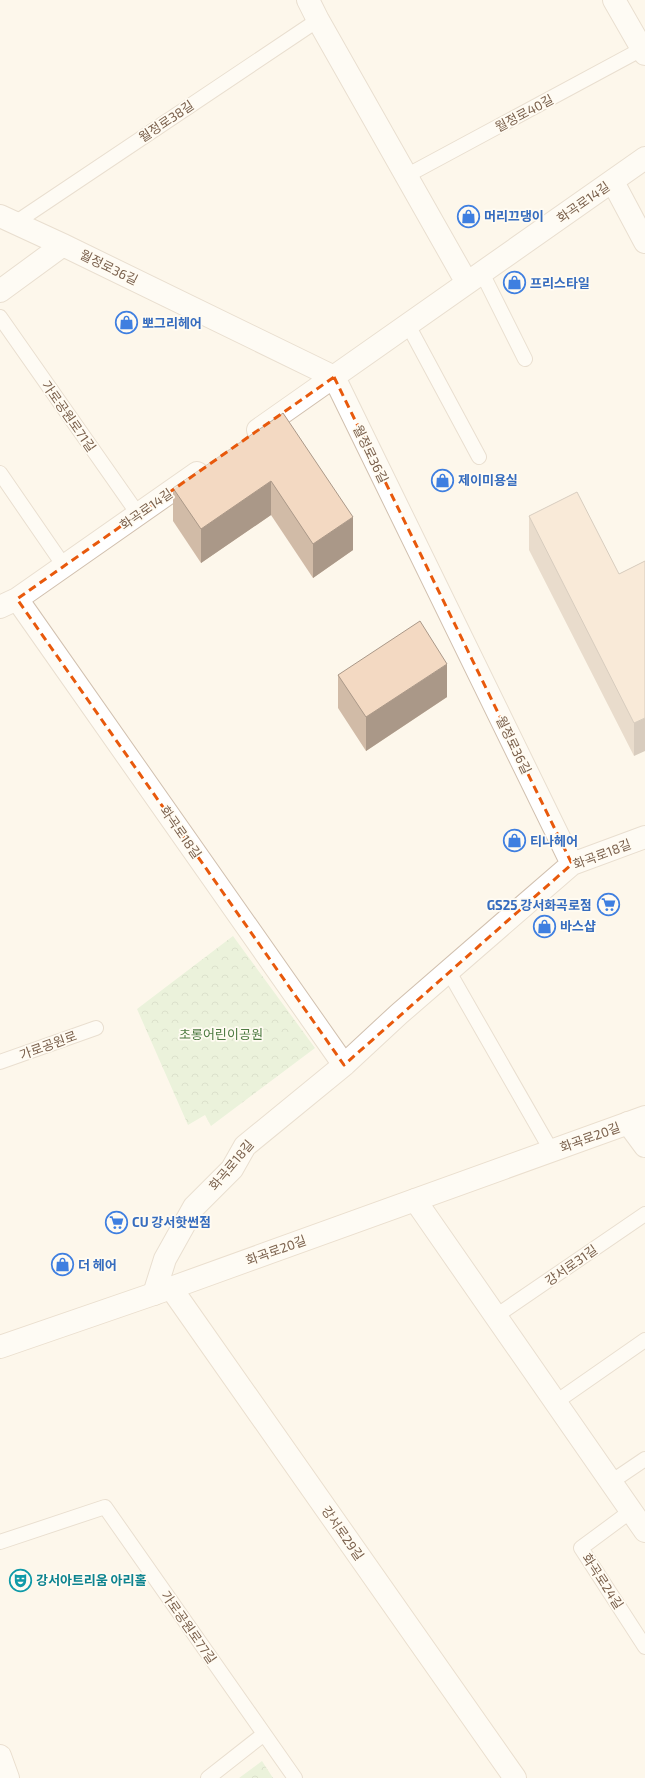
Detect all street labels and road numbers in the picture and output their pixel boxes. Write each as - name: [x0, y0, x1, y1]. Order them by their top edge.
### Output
- street label: 월정로40길: [492, 91, 556, 135]
- street label: 월정로38길: [135, 97, 197, 145]
- street label: 화곡로14길: [553, 178, 613, 226]
- street label: 월정로36길: [77, 246, 141, 288]
- street label: 가로공원로71길: [38, 377, 100, 455]
- street label: 월정로36길: [350, 422, 392, 486]
- street label: 화곡로14길: [116, 485, 176, 533]
- street label: 월정로36길: [493, 713, 535, 777]
- street label: 화곡로18길: [157, 802, 205, 862]
- street label: 화곡로18길: [571, 836, 633, 872]
- street label: 가로공원로: [17, 1027, 79, 1063]
- street label: 화곡로20길: [558, 1119, 622, 1155]
- street label: 화곡로18길: [205, 1137, 257, 1193]
- street label: 화곡로20길: [244, 1232, 308, 1268]
- street label: 강서로31길: [542, 1241, 600, 1289]
- street label: 강서로29길: [318, 1503, 368, 1563]
- street label: 화곡로24길: [579, 1550, 627, 1612]
- street label: 가로공원로77길: [158, 1588, 220, 1666]

